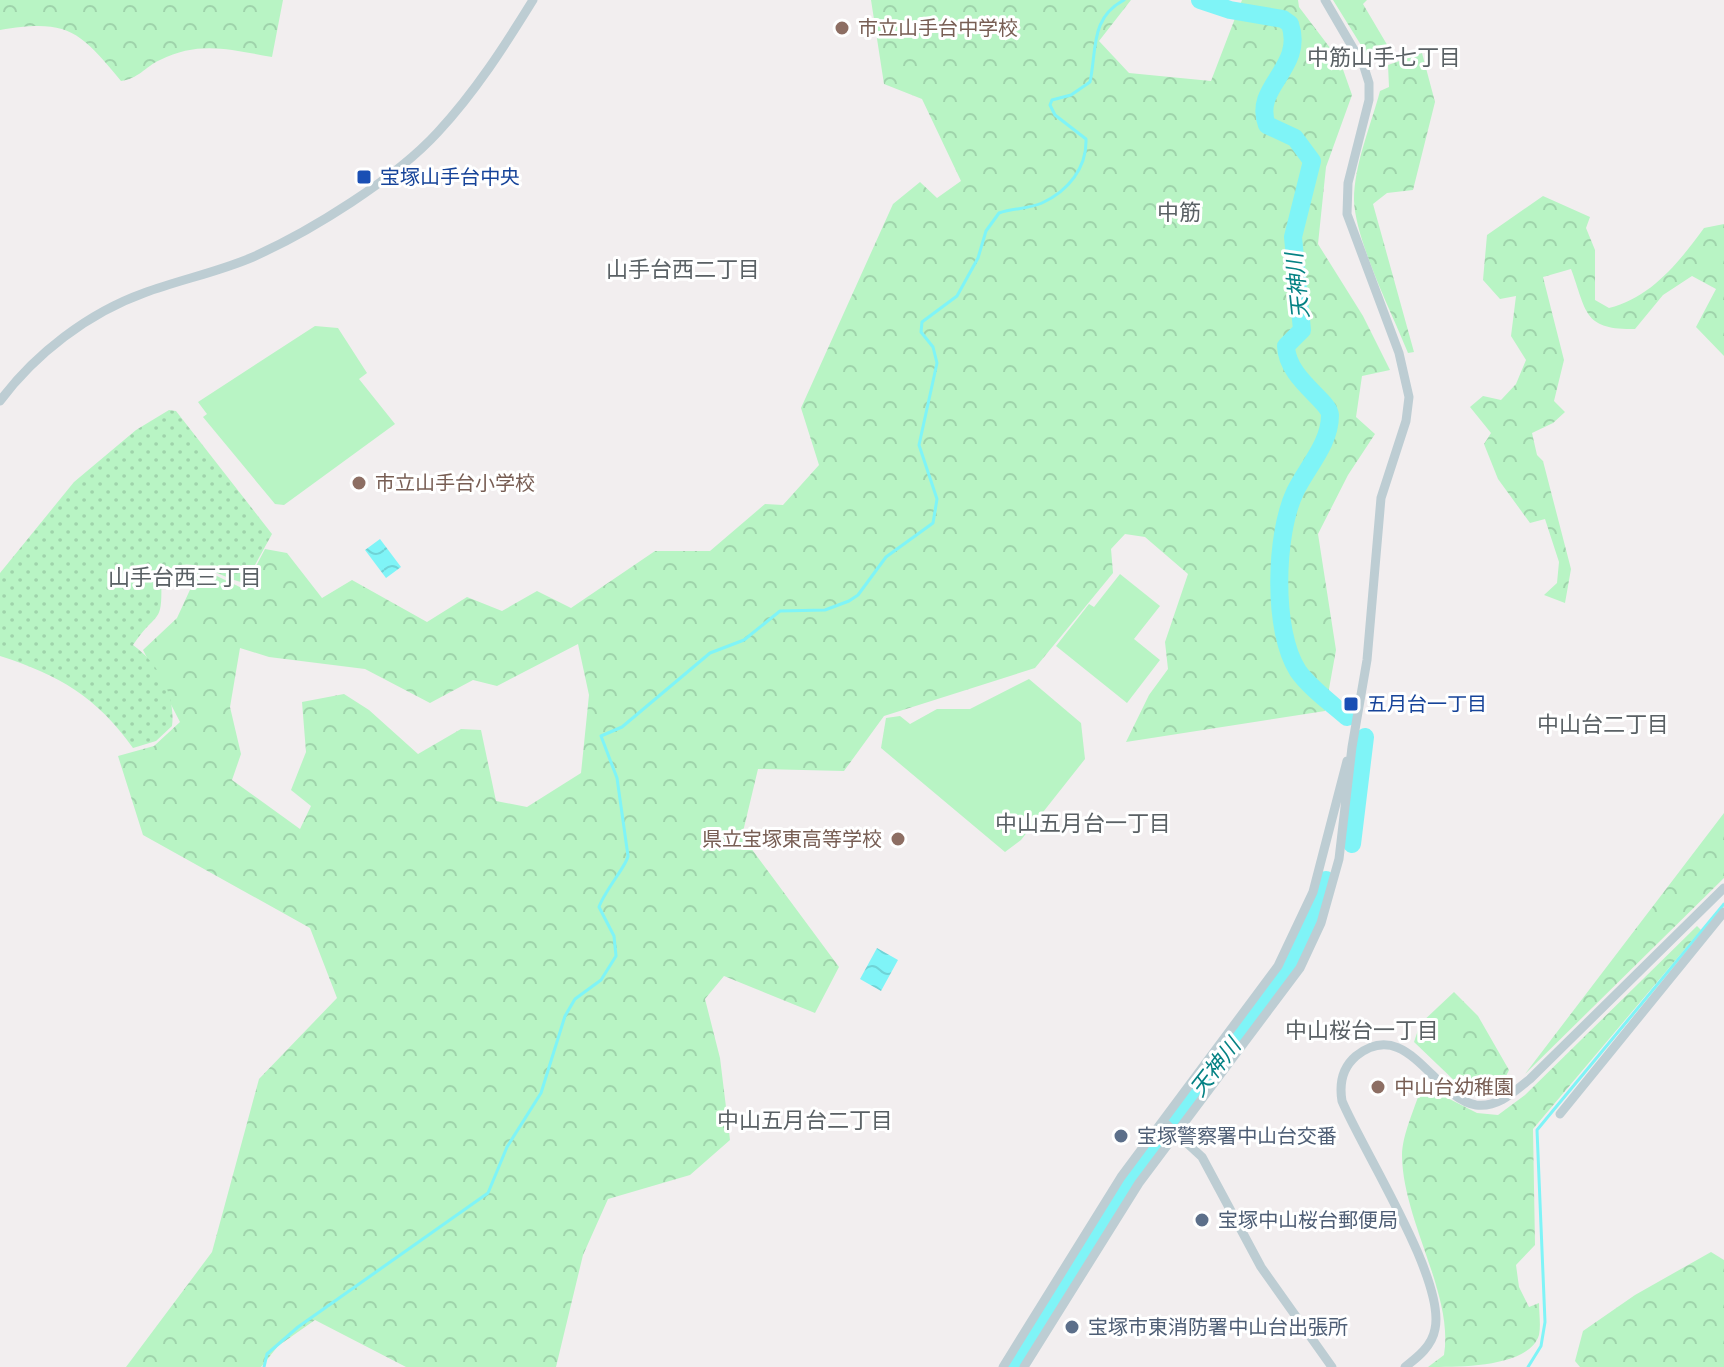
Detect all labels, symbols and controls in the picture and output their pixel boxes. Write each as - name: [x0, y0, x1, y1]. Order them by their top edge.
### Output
- place label: 市立山手台中学校: [858, 16, 1018, 40]
- marker: 市立山手台中学校: [833, 19, 851, 37]
- district label: 中筋山手七丁目: [1307, 45, 1461, 70]
- place label: 宝塚山手台中央: [380, 165, 520, 189]
- marker: 宝塚山手台中央: [355, 168, 373, 186]
- district label: 中筋: [1157, 200, 1201, 225]
- water label: 天神川: [1281, 250, 1313, 320]
- district label: 山手台西二丁目: [606, 257, 760, 282]
- place label: 市立山手台小学校: [375, 471, 535, 495]
- marker: 市立山手台小学校: [350, 474, 368, 492]
- district label: 山手台西三丁目: [108, 565, 262, 590]
- place label: 五月台一丁目: [1367, 692, 1487, 716]
- marker: 五月台一丁目: [1342, 695, 1360, 713]
- district label: 中山台二丁目: [1537, 712, 1669, 737]
- district label: 中山五月台一丁目: [995, 811, 1171, 836]
- place label: 県立宝塚東高等学校: [702, 827, 882, 851]
- marker: 県立宝塚東高等学校: [889, 830, 907, 848]
- district label: 中山桜台一丁目: [1285, 1018, 1439, 1043]
- water label: 天神川: [1185, 1032, 1247, 1101]
- place label: 中山台幼稚園: [1394, 1075, 1514, 1099]
- marker: 中山台幼稚園: [1369, 1078, 1387, 1096]
- district label: 中山五月台二丁目: [717, 1108, 893, 1133]
- place label: 宝塚警察署中山台交番: [1137, 1124, 1337, 1148]
- marker: 宝塚警察署中山台交番: [1112, 1127, 1130, 1145]
- place label: 宝塚中山桜台郵便局: [1218, 1208, 1398, 1232]
- marker: 宝塚中山桜台郵便局: [1193, 1211, 1211, 1229]
- place label: 宝塚市東消防署中山台出張所: [1088, 1315, 1348, 1339]
- marker: 宝塚市東消防署中山台出張所: [1063, 1318, 1081, 1336]

